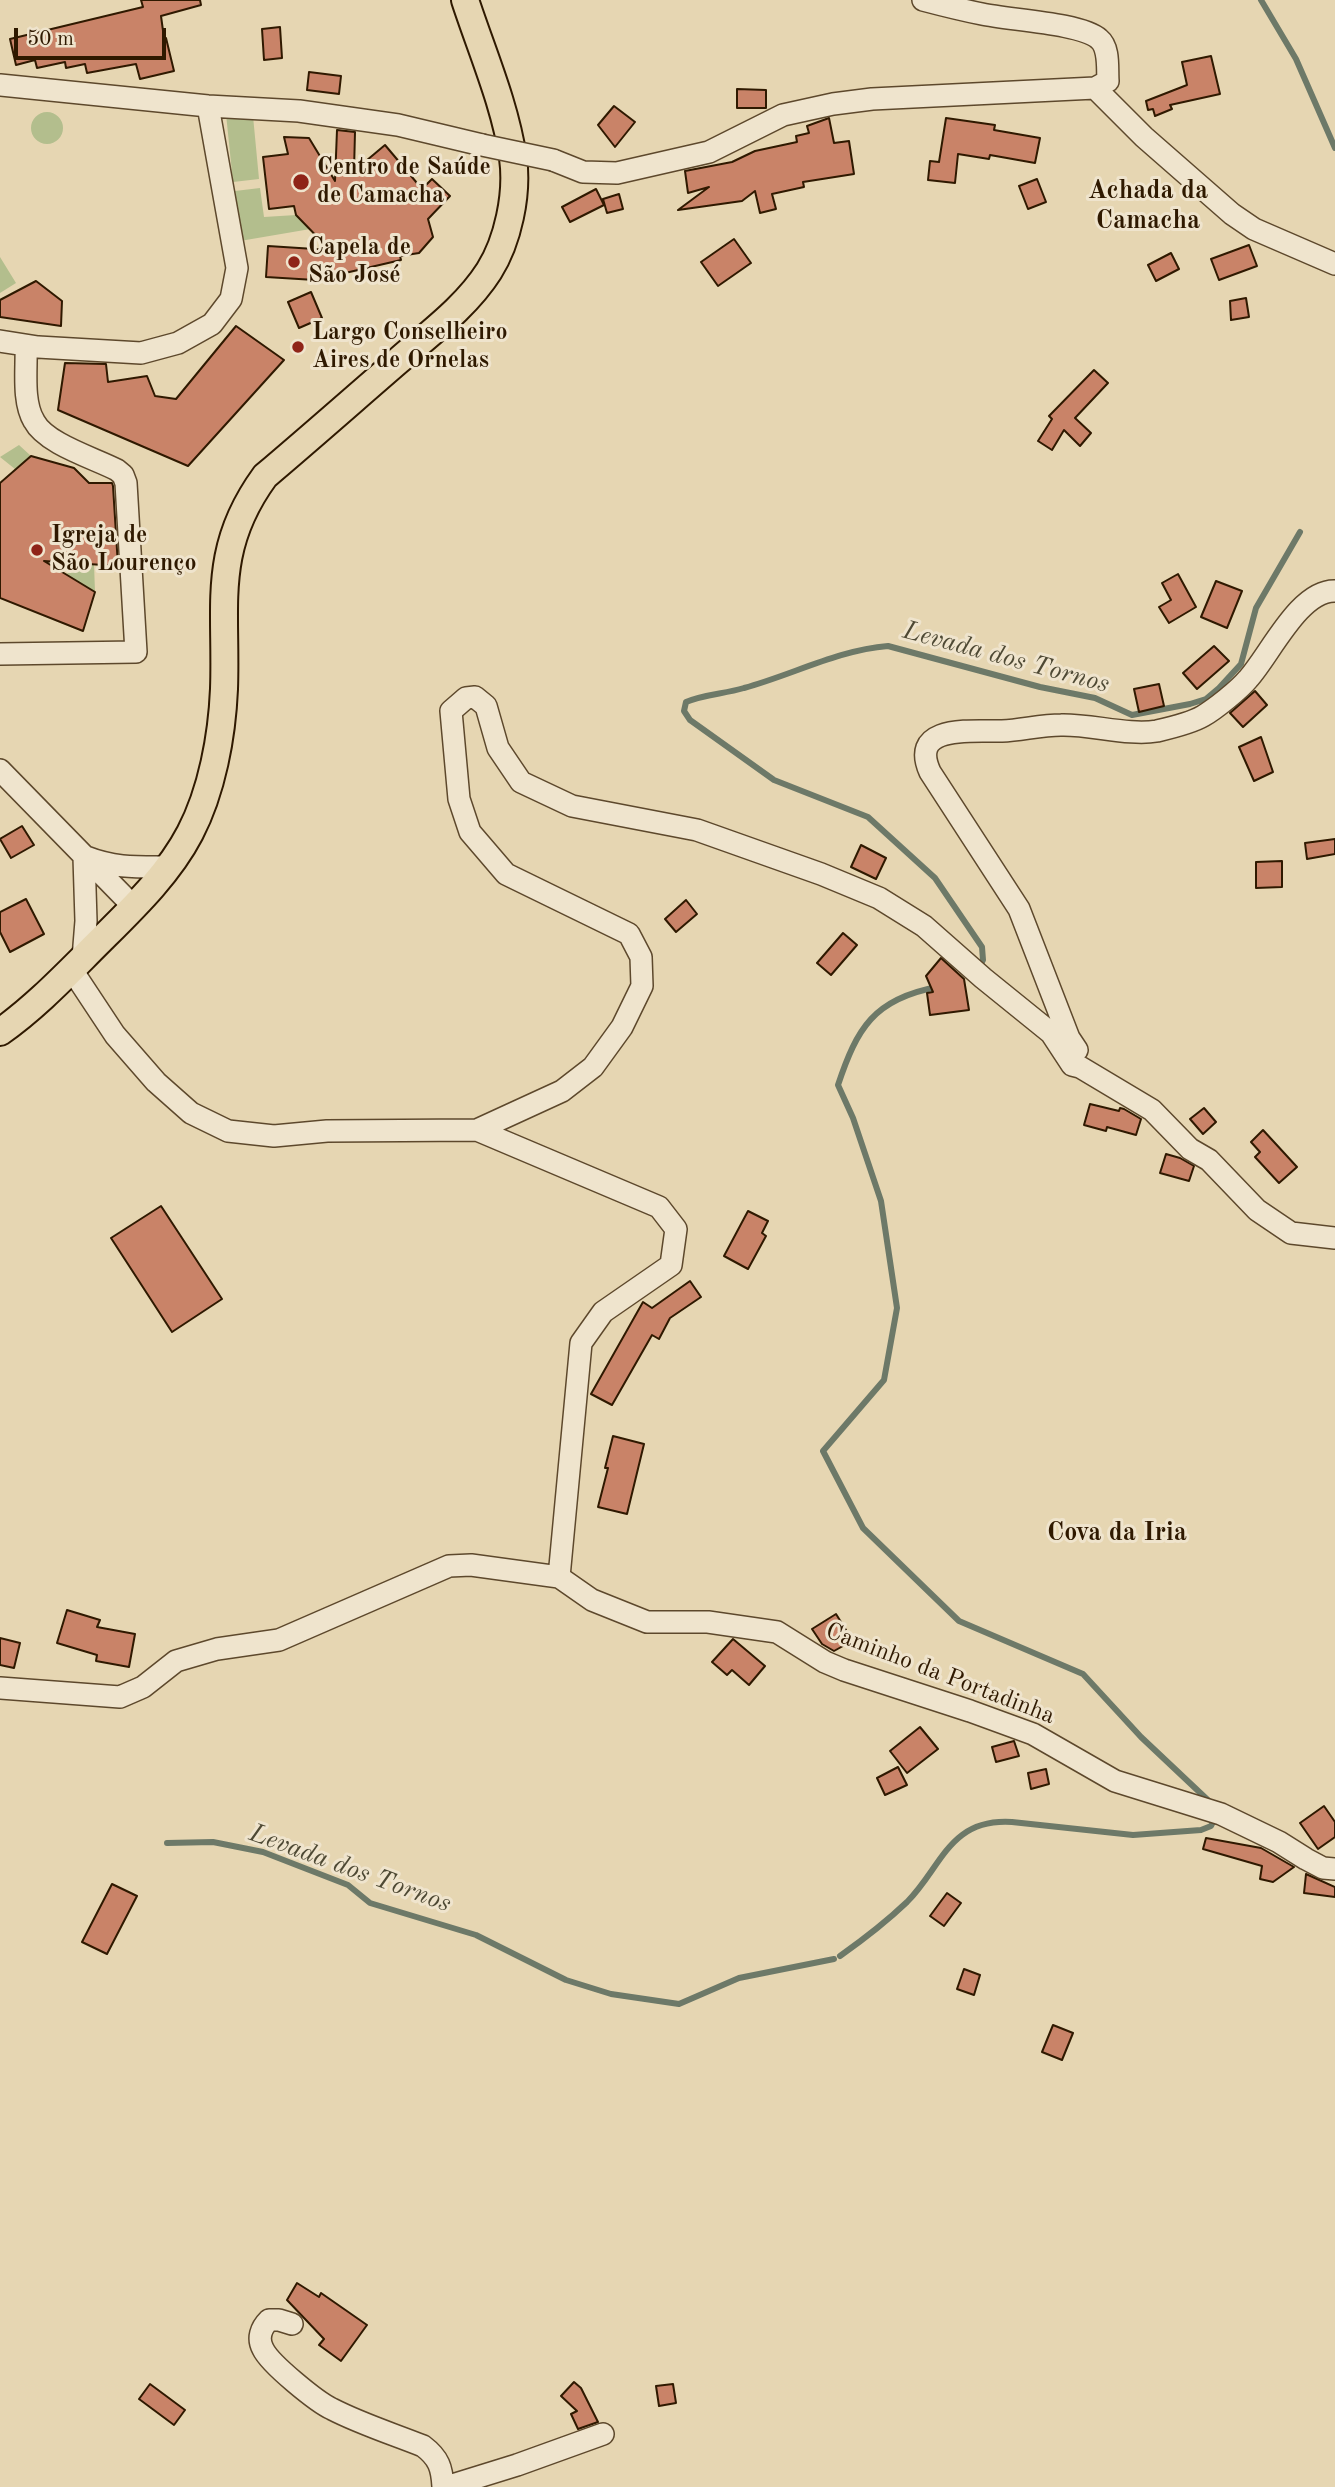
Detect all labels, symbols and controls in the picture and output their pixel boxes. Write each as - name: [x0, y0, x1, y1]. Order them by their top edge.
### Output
- scale bar: [18, 14, 170, 58]
- text: 50 m: [27, 29, 74, 50]
- place label: Centro de Saúde de Camacha: [317, 154, 491, 210]
- marker: Centro de Saúde de Camacha: [291, 172, 311, 192]
- district label: Achada da Camacha: [1088, 175, 1208, 236]
- place label: Capela de São José: [308, 234, 411, 290]
- marker: Capela de São José: [286, 254, 302, 270]
- place label: Largo Conselheiro Aires de Ornelas: [312, 319, 508, 375]
- marker: Largo Conselheiro Aires de Ornelas: [290, 339, 306, 355]
- place label: Igreja de São Lourenço: [51, 522, 197, 578]
- marker: Igreja de São Lourenço: [29, 542, 45, 558]
- water label: Levada dos Tornos: [899, 615, 1113, 701]
- district label: Cova da Iria: [1047, 1517, 1187, 1549]
- street label: Caminho da Portadinha: [821, 1617, 1059, 1731]
- water label: Levada dos Tornos: [245, 1818, 455, 1920]

